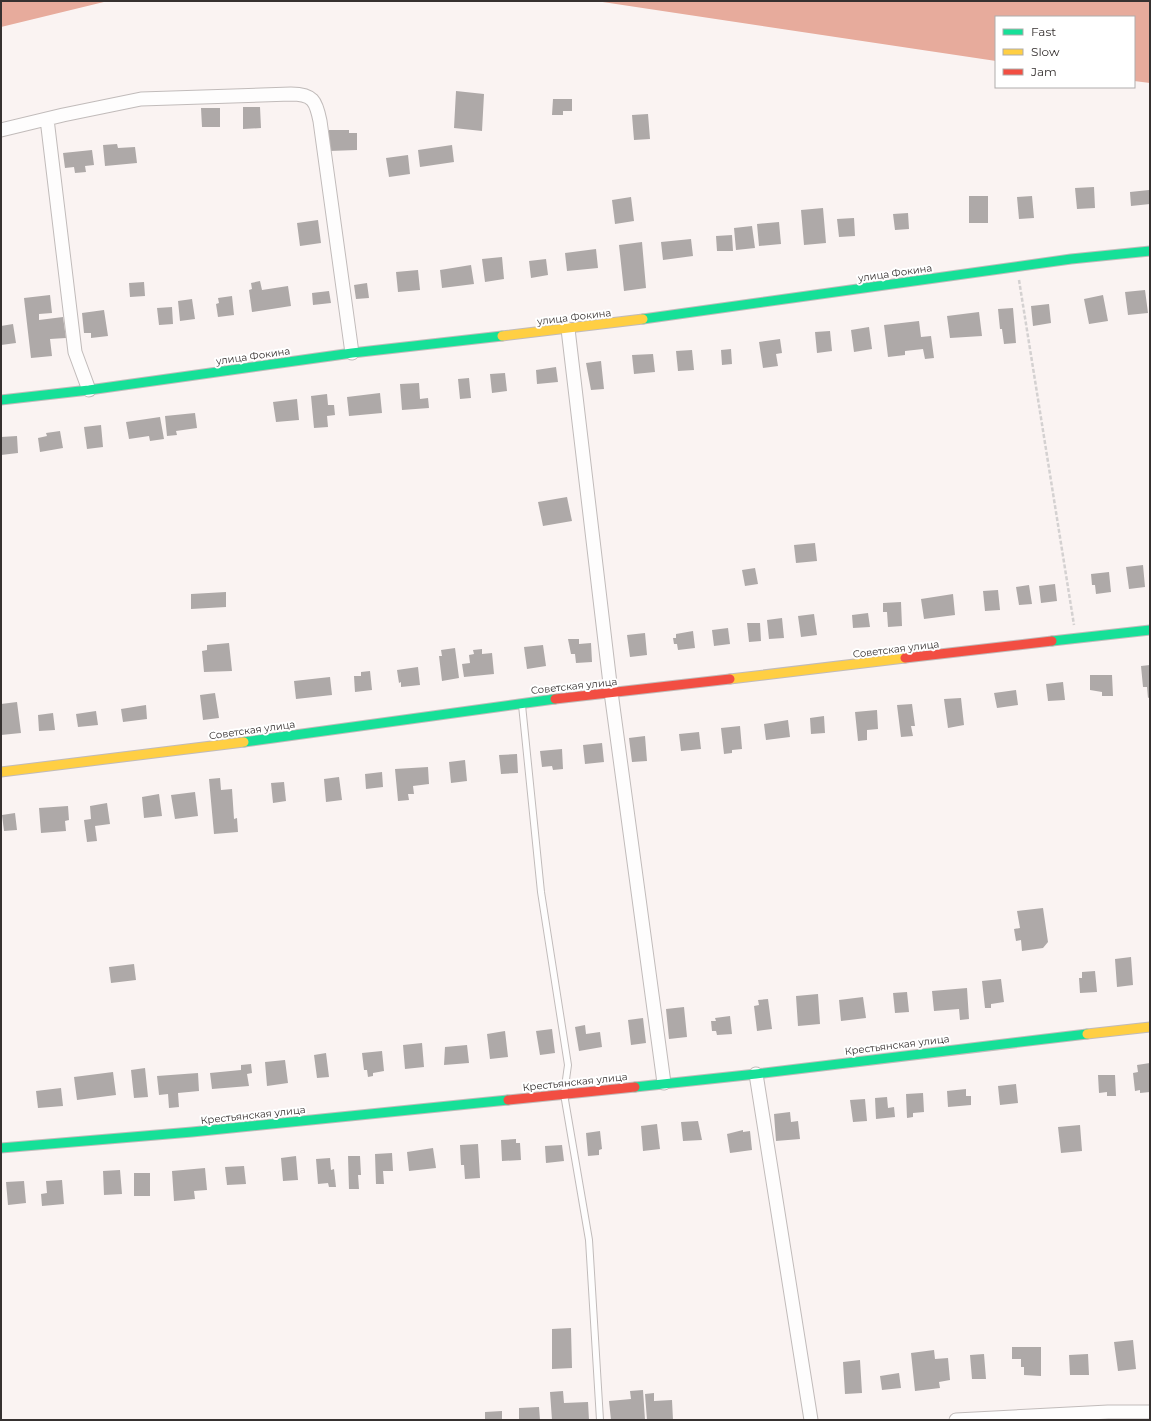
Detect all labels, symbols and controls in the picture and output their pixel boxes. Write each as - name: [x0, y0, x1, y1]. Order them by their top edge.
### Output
- legend: [995, 16, 1135, 88]
- text: Fast: [1031, 24, 1056, 39]
- text: Slow: [1031, 44, 1060, 59]
- text: Jam: [1030, 64, 1057, 79]
- street label: улица Фокина: [856, 261, 933, 285]
- street label: улица Фокина: [535, 306, 612, 328]
- street label: улица Фокина: [214, 344, 291, 368]
- street label: Советская улица: [852, 637, 940, 661]
- street label: Советская улица: [530, 675, 618, 697]
- street label: Советская улица: [208, 718, 296, 742]
- street label: Крестьянская улица: [844, 1032, 950, 1058]
- street label: Крестьянская улица: [522, 1070, 628, 1094]
- street label: Крестьянская улица: [200, 1103, 306, 1127]

